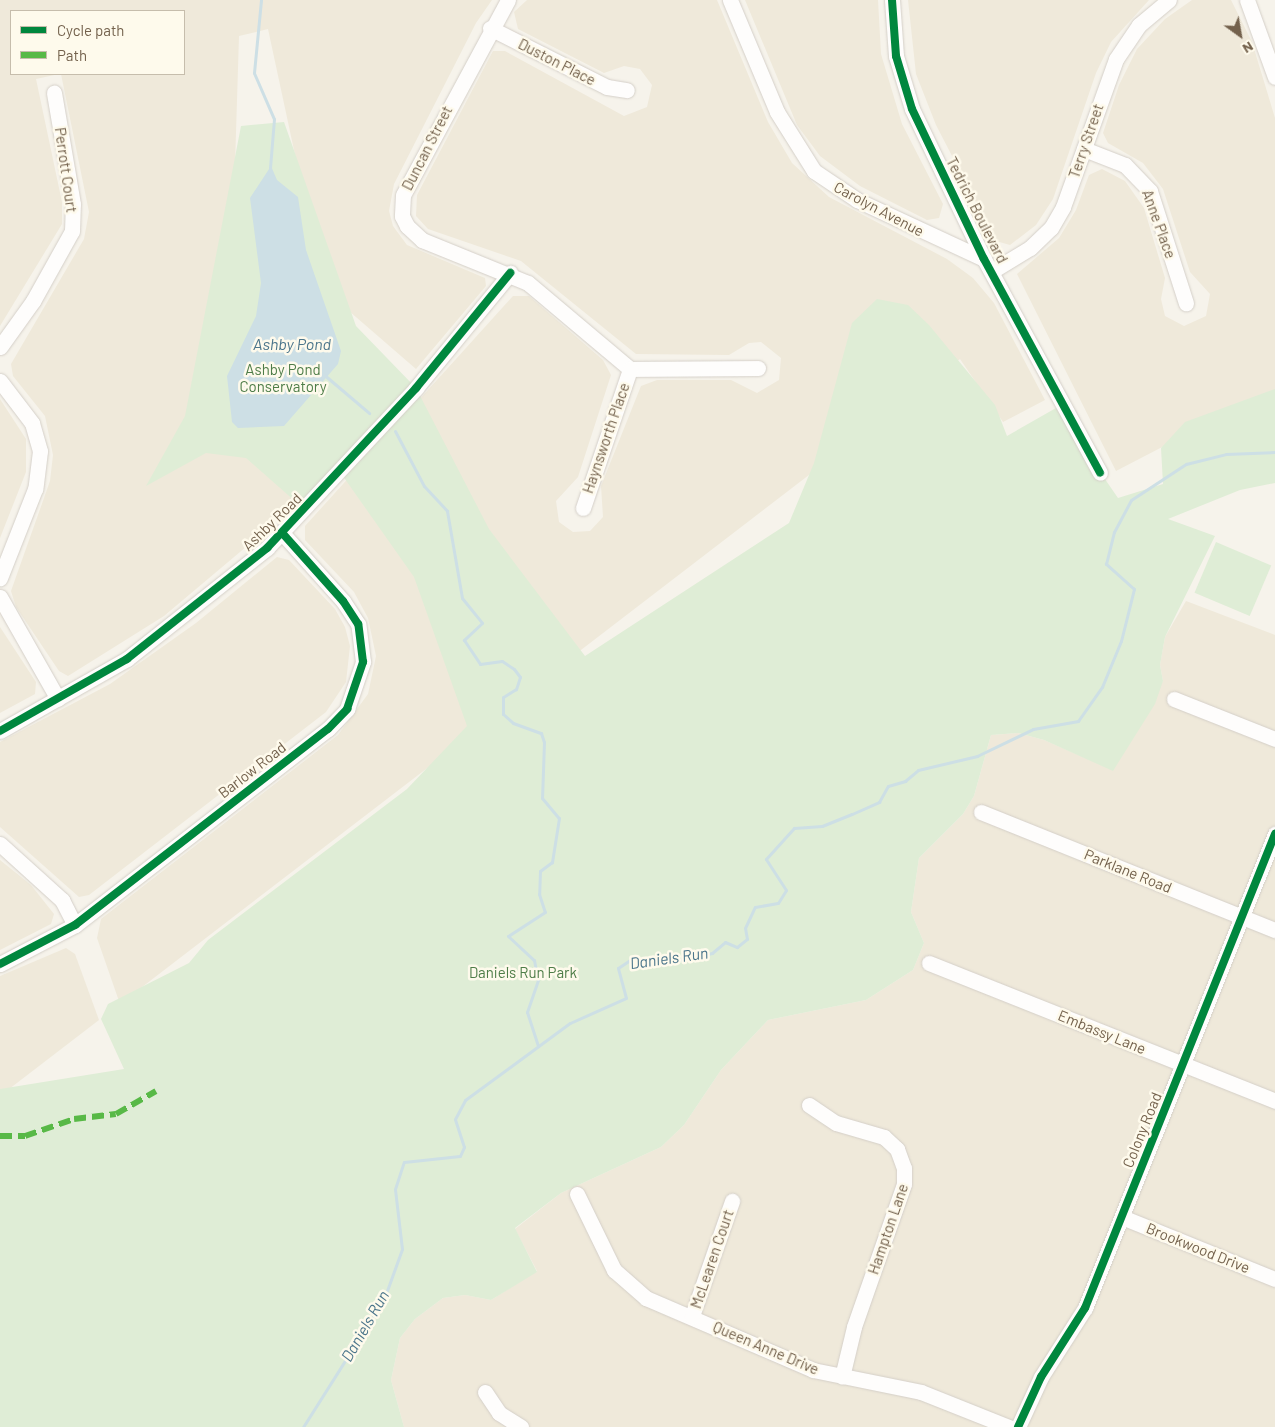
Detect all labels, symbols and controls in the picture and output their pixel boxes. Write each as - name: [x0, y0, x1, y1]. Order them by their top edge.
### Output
- legend: [10, 10, 185, 75]
- north arrow: [1215, 10, 1265, 60]
- text: Cycle path: [57, 21, 124, 39]
- street label: Duston Place: [515, 35, 599, 89]
- text: N: [1240, 38, 1257, 58]
- text: Path: [57, 46, 87, 64]
- street label: Terry Street: [1065, 101, 1107, 181]
- street label: Duncan Street: [398, 103, 456, 193]
- street label: Perrott Court: [51, 126, 81, 214]
- street label: Tedrich Boulevard: [942, 154, 1012, 266]
- street label: Carolyn Avenue: [831, 178, 927, 240]
- street label: Anne Place: [1138, 187, 1180, 261]
- water label: Ashby Pond: [253, 334, 331, 354]
- park label: Ashby Pond Conservatory: [239, 360, 327, 395]
- street label: Haynsworth Place: [579, 380, 633, 496]
- street label: Ashby Road: [239, 489, 305, 555]
- street label: Barlow Road: [215, 738, 289, 802]
- street label: Parklane Road: [1082, 845, 1174, 897]
- water label: Daniels Run: [629, 943, 709, 973]
- park label: Daniels Run Park: [469, 964, 577, 982]
- street label: Embassy Lane: [1055, 1006, 1149, 1058]
- street label: Colony Road: [1119, 1090, 1165, 1170]
- street label: Hampton Lane: [864, 1181, 912, 1277]
- street label: McLearen Court: [687, 1207, 737, 1311]
- street label: Brookwood Drive: [1144, 1219, 1252, 1277]
- water label: Daniels Run: [337, 1287, 393, 1365]
- street label: Queen Anne Drive: [710, 1318, 822, 1378]

